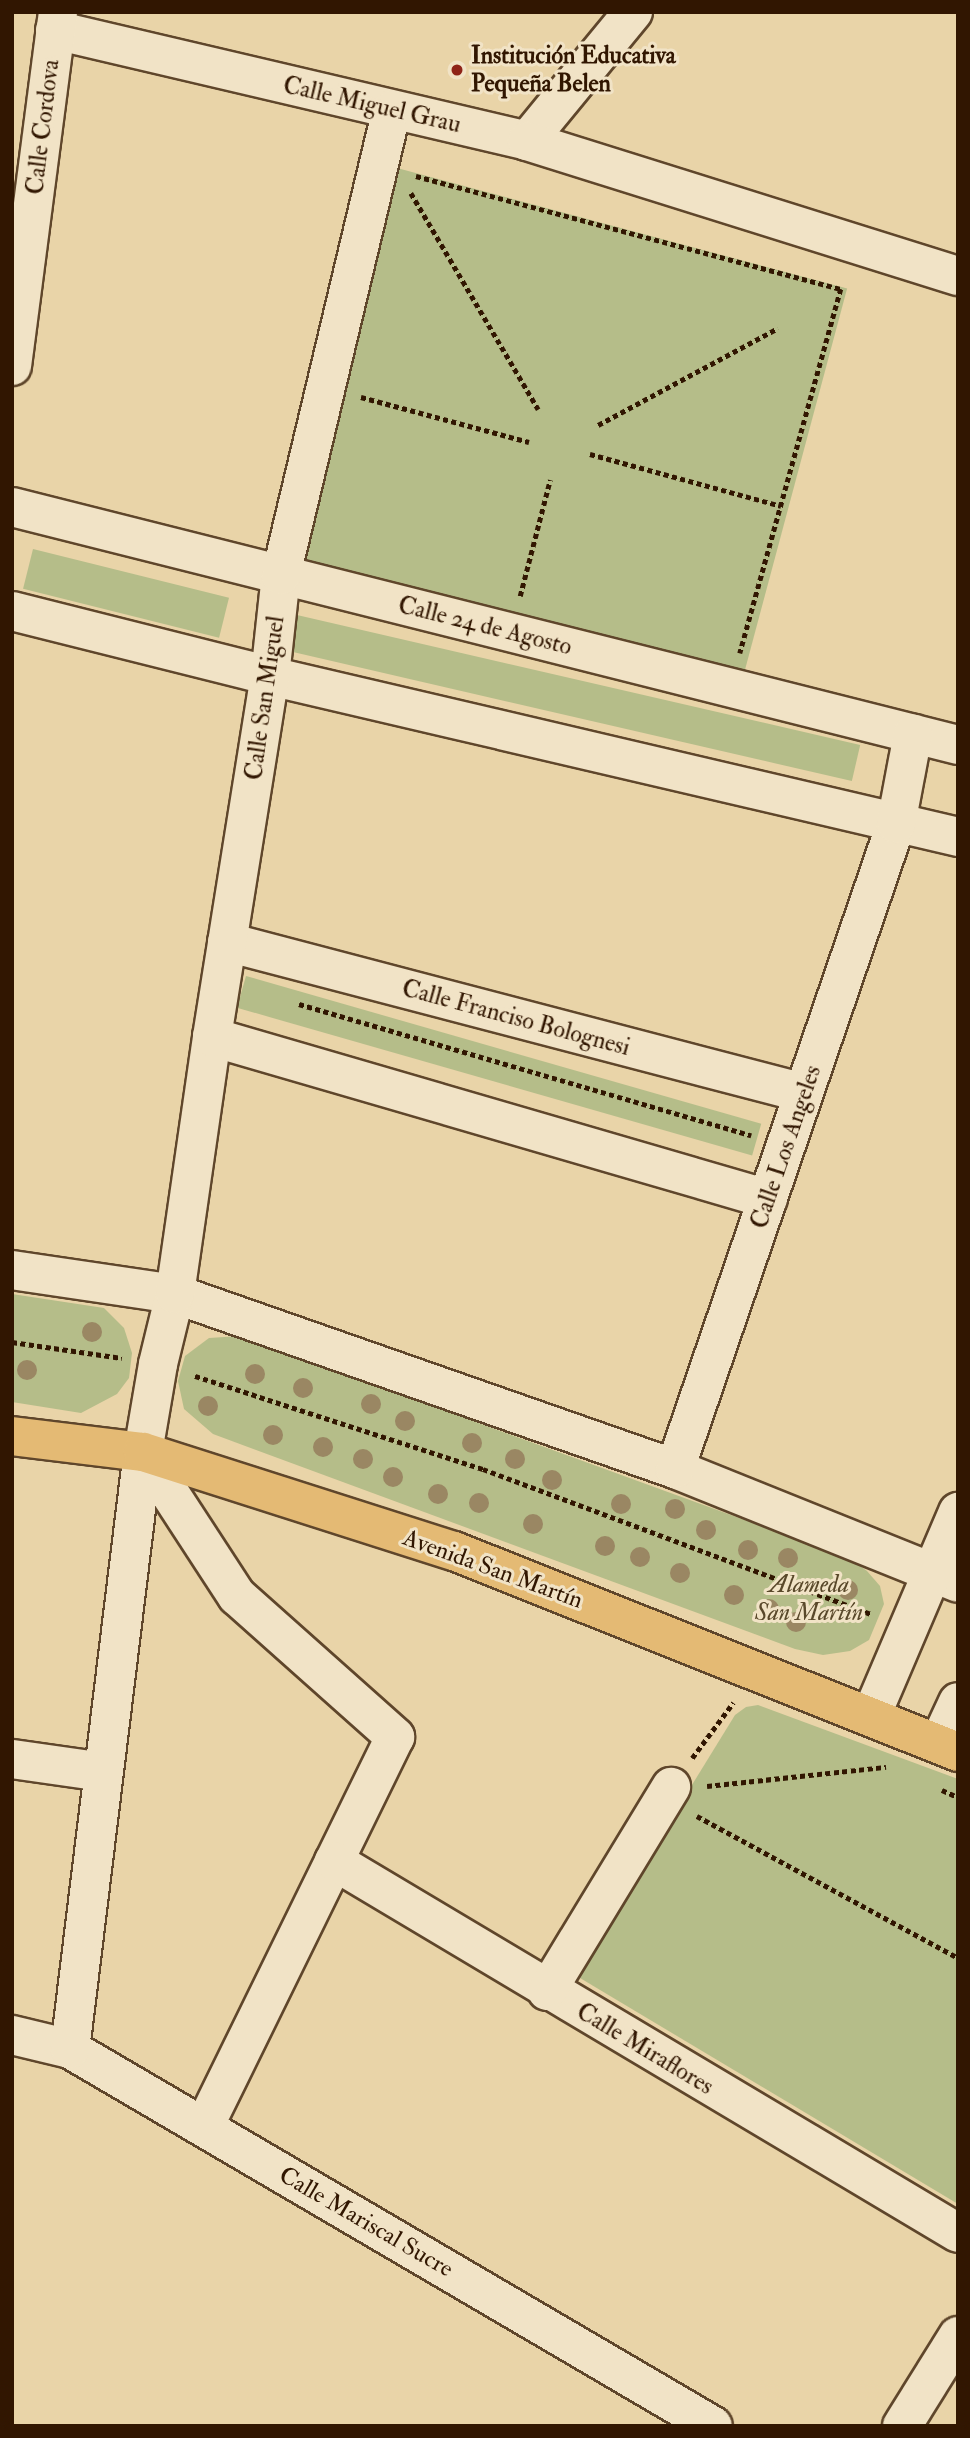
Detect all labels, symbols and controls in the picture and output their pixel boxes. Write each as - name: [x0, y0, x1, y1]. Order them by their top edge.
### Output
- place label: Institución Educativa Pequeña Belen: [471, 42, 676, 98]
- street label: Calle Cordova: [20, 58, 66, 196]
- marker: Institución Educativa Pequeña Belen: [449, 62, 465, 78]
- street label: Calle Miguel Grau: [280, 71, 464, 139]
- street label: Calle 24 de Agosto: [395, 591, 575, 661]
- street label: Calle San Miguel: [239, 614, 291, 782]
- street label: Calle Franciso Bolognesi: [399, 974, 633, 1062]
- street label: Calle Los Angeles: [745, 1062, 827, 1232]
- street label: Avenida San Martín: [399, 1523, 587, 1615]
- park label: Alameda San Martín: [755, 1571, 863, 1627]
- street label: Calle Miraflores: [572, 1997, 718, 2101]
- street label: Calle Mariscal Sucre: [274, 2160, 458, 2284]

